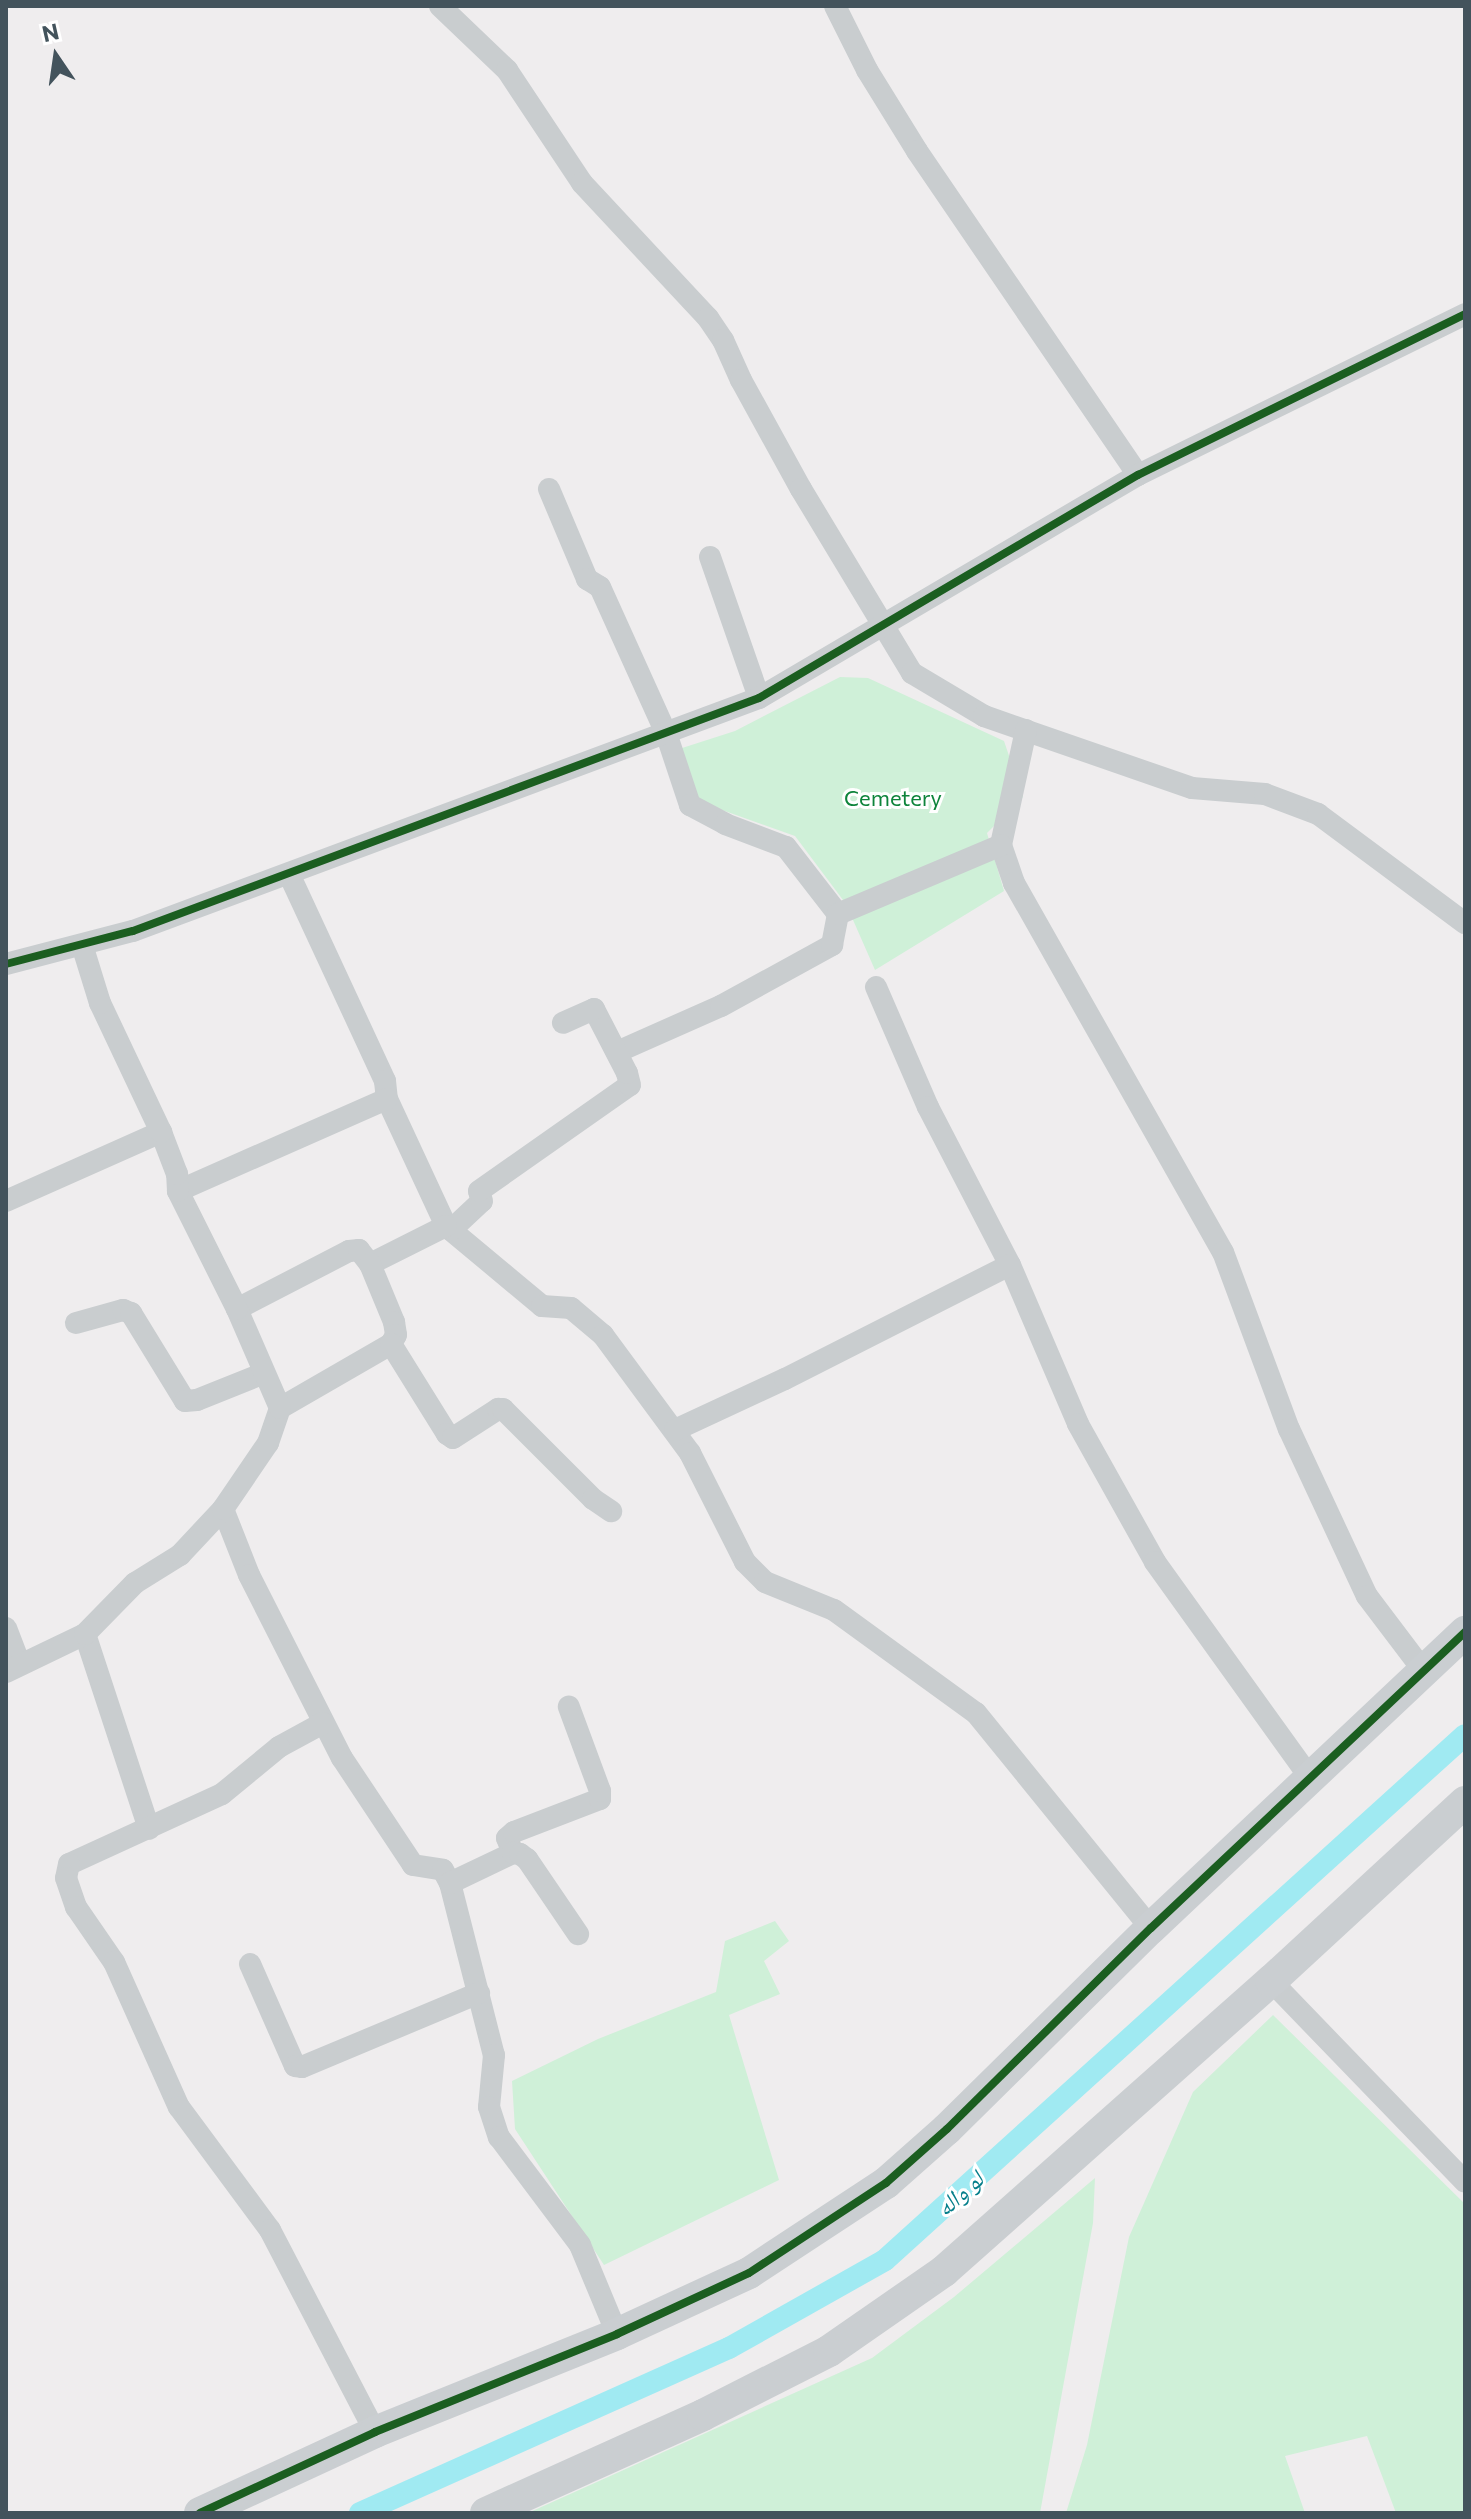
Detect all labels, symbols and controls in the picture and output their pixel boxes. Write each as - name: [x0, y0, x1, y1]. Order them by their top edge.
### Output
- north arrow: [16, 16, 96, 96]
- text: N: [39, 17, 62, 47]
- park label: Cemetery: [844, 785, 942, 811]
- water label: لو واله: [929, 2164, 989, 2222]

